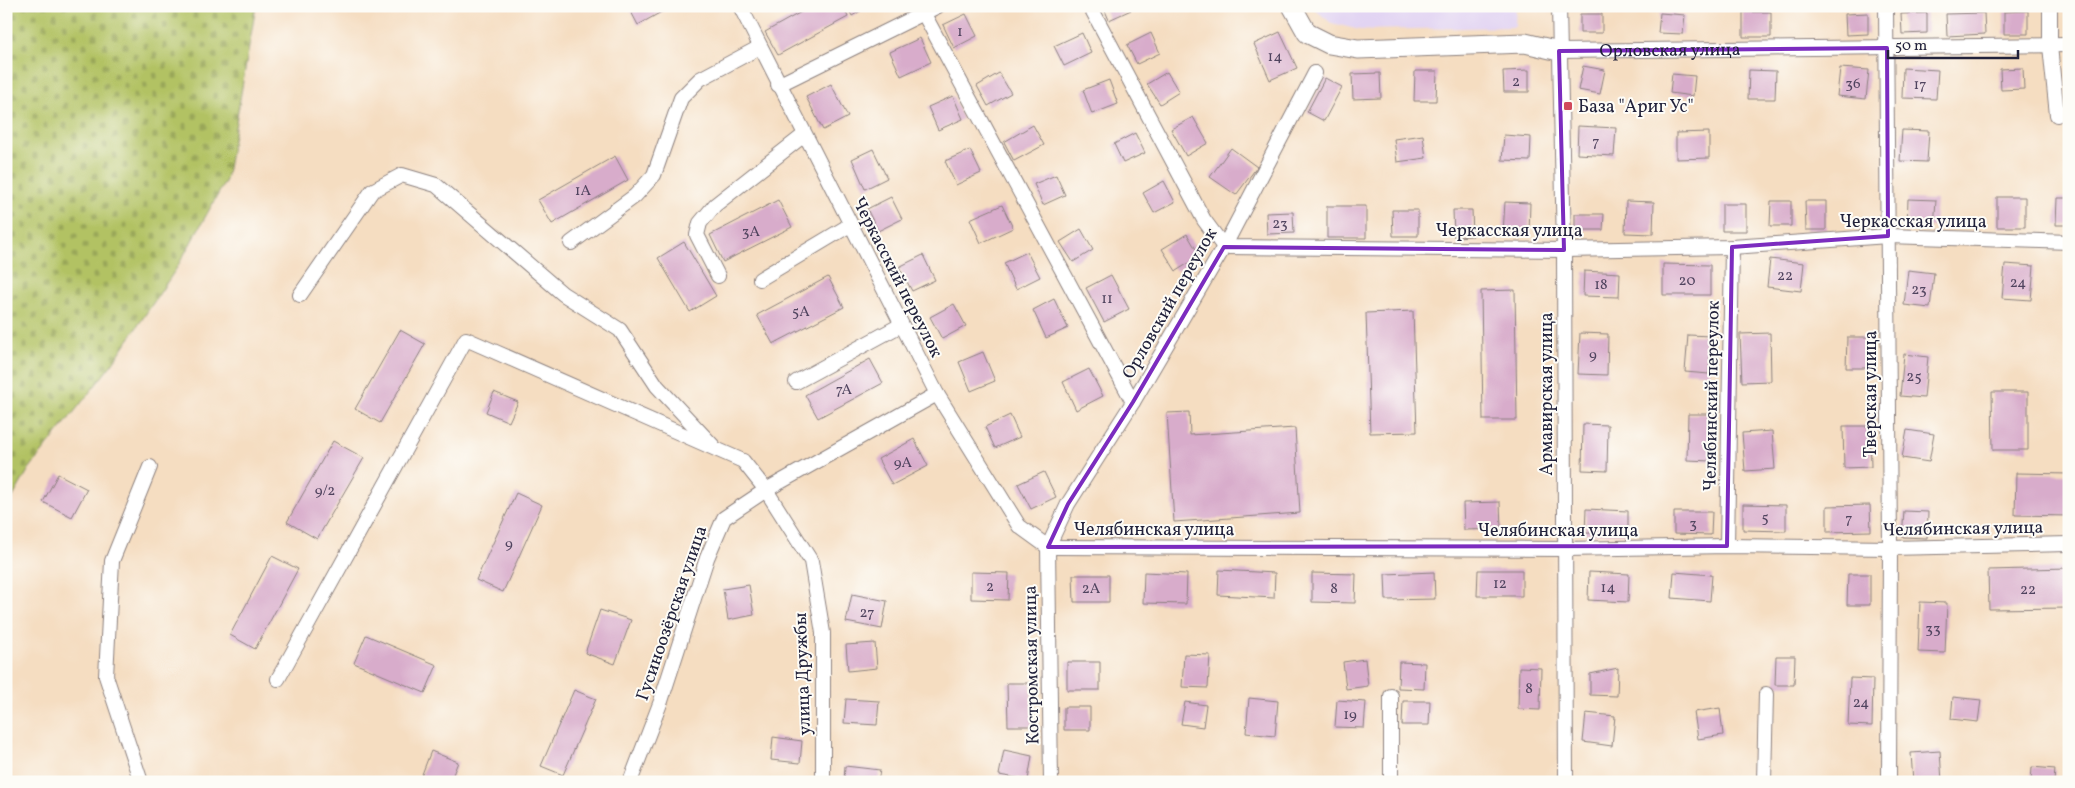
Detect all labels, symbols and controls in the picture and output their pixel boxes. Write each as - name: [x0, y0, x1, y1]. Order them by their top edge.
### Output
- house number: 1: [957, 22, 963, 43]
- scale bar: [1888, 28, 2018, 60]
- text: 50 m: [1895, 36, 1927, 57]
- street label: Орловская улица: [1599, 38, 1741, 65]
- house number: 14: [1268, 47, 1282, 68]
- house number: 2: [1512, 72, 1520, 93]
- house number: 36: [1845, 74, 1861, 95]
- house number: 17: [1913, 75, 1927, 96]
- place label: База "Ариг Ус": [1578, 95, 1694, 120]
- marker: База "Ариг Ус": [1562, 100, 1574, 112]
- house number: 7: [1592, 132, 1600, 153]
- house number: 1А: [575, 181, 592, 202]
- street label: Черкасский переулок: [845, 193, 948, 363]
- street label: Черкасская улица: [1839, 210, 1987, 235]
- house number: 23: [1272, 214, 1288, 235]
- street label: Черкасская улица: [1435, 219, 1583, 244]
- house number: 3А: [742, 222, 761, 243]
- street label: Орловский переулок: [1117, 223, 1224, 384]
- house number: 22: [1777, 266, 1793, 287]
- house number: 20: [1679, 271, 1695, 292]
- house number: 24: [2010, 273, 2026, 294]
- house number: 18: [1594, 275, 1608, 296]
- house number: 23: [1911, 280, 1927, 301]
- house number: 11: [1101, 289, 1113, 310]
- street label: Челябинский переулок: [1698, 300, 1727, 492]
- house number: 5А: [792, 302, 810, 323]
- street label: Армавирская улица: [1535, 312, 1560, 476]
- street label: Тверская улица: [1859, 330, 1884, 457]
- house number: 9: [1589, 345, 1597, 366]
- house number: 25: [1906, 367, 1922, 388]
- house number: 7А: [836, 380, 853, 401]
- house number: 9А: [894, 453, 913, 474]
- house number: 9/2: [315, 481, 335, 502]
- house number: 5: [1761, 508, 1769, 529]
- house number: 7: [1845, 509, 1853, 530]
- house number: 3: [1689, 514, 1697, 535]
- street label: Челябинская улица: [1882, 516, 2044, 543]
- street label: Челябинская улица: [1074, 518, 1234, 543]
- street label: Челябинская улица: [1478, 519, 1638, 544]
- street label: Гусиноозёрская улица: [631, 523, 714, 704]
- house number: 9: [505, 534, 513, 555]
- house number: 12: [1493, 574, 1507, 595]
- house number: 2: [986, 577, 994, 598]
- house number: 14: [1601, 578, 1615, 599]
- house number: 2А: [1082, 579, 1101, 600]
- house number: 8: [1330, 579, 1338, 600]
- house number: 22: [2020, 580, 2036, 601]
- street label: Костромская улица: [1019, 585, 1046, 745]
- house number: 27: [860, 603, 874, 624]
- street label: улица Дружбы: [789, 612, 818, 736]
- house number: 33: [1925, 619, 1941, 640]
- house number: 8: [1525, 679, 1533, 700]
- house number: 24: [1853, 693, 1869, 714]
- house number: 19: [1343, 705, 1357, 726]

